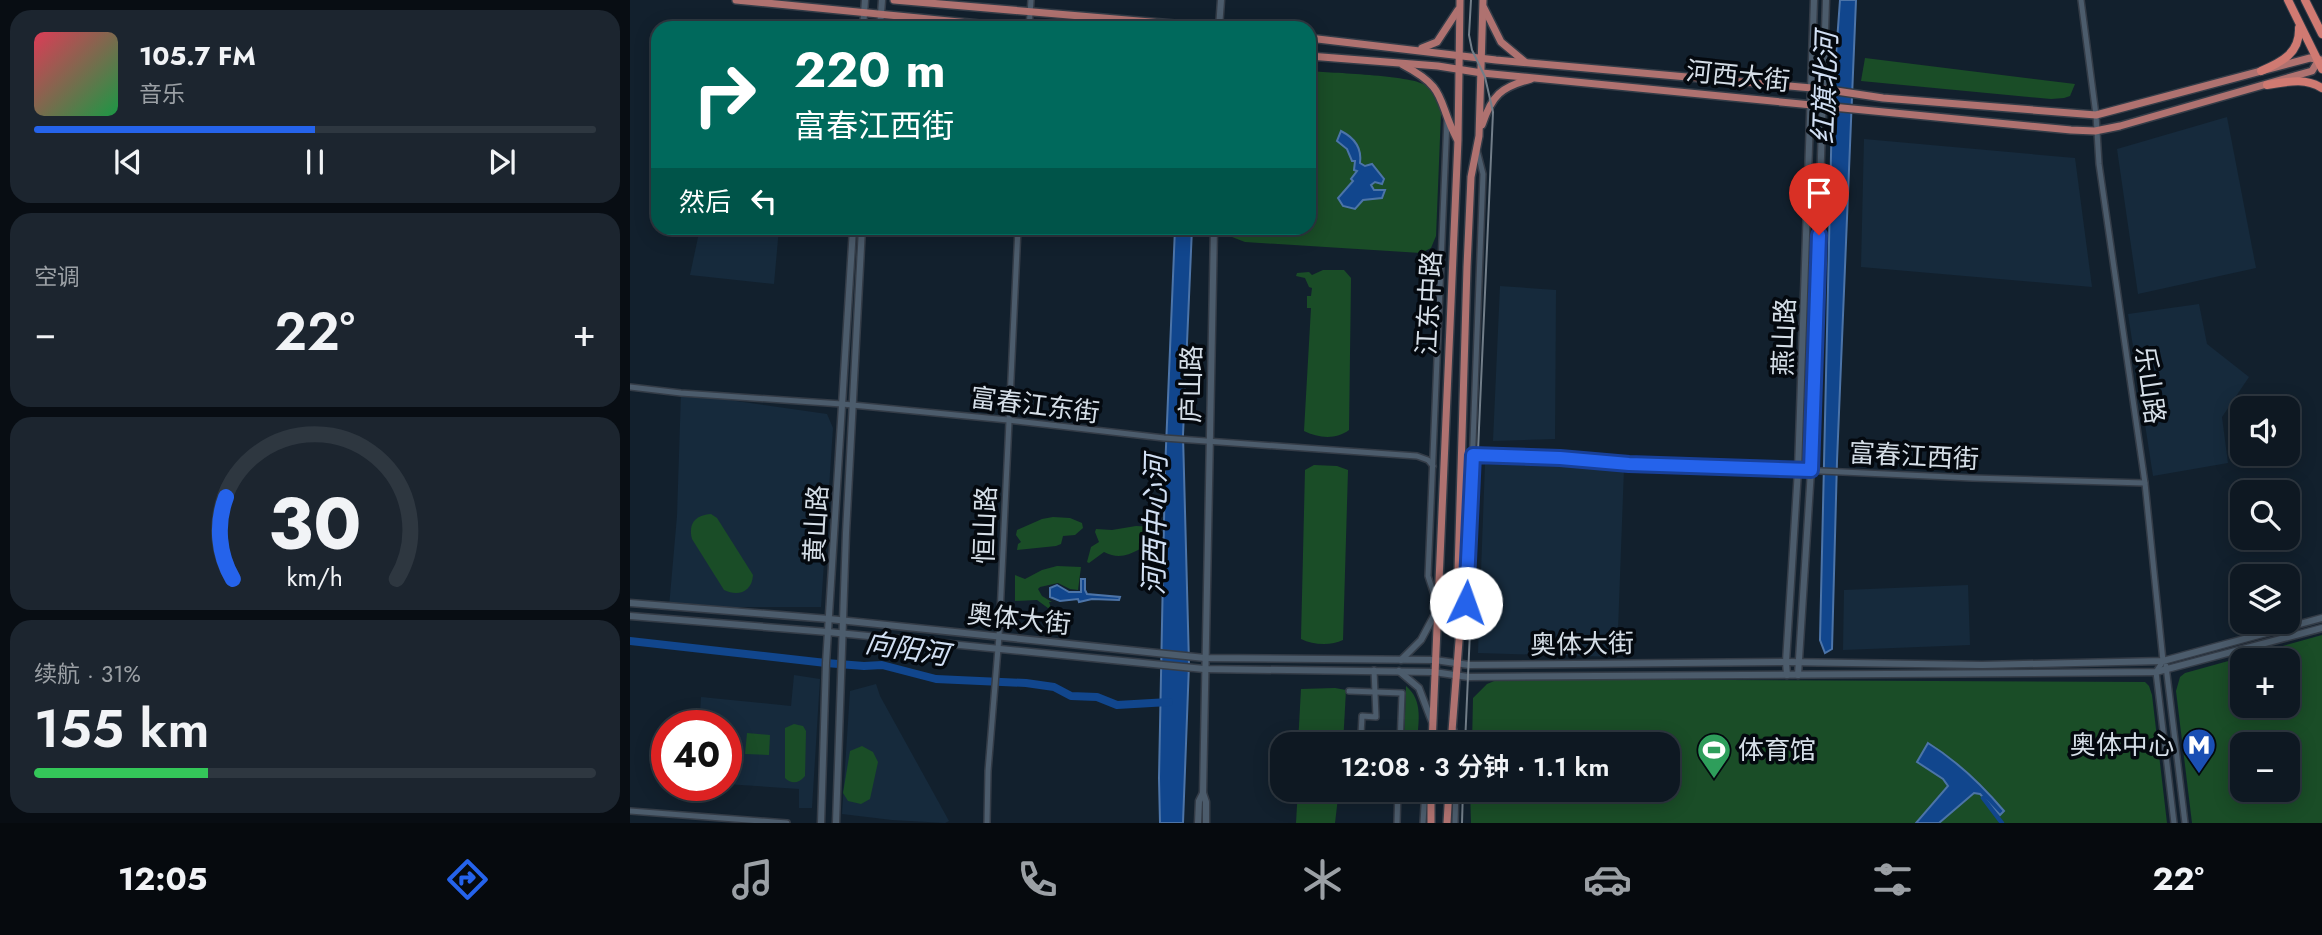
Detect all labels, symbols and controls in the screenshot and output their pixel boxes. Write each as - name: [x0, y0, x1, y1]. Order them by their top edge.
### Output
- water label: 红旗北河: [1803, 26, 1848, 145]
- text: 220 m: [794, 35, 946, 105]
- text: 105.7 FM: [139, 37, 256, 75]
- icon: right: [679, 49, 770, 140]
- street label: 河西大街: [1684, 52, 1792, 100]
- text: 音乐: [139, 77, 185, 111]
- text: 富春江西街: [794, 103, 954, 149]
- icon: previous: [109, 143, 147, 181]
- icon: pause: [296, 143, 334, 181]
- icon: next: [483, 143, 521, 181]
- pin: [1789, 163, 1849, 235]
- icon: arrive: [1800, 174, 1838, 212]
- icon: left: [745, 182, 783, 220]
- text: 然后: [679, 183, 731, 221]
- street label: 江东中路: [1407, 250, 1451, 356]
- text: 空调: [34, 260, 80, 294]
- text: 22°: [274, 294, 355, 370]
- street label: 燕山路: [1764, 297, 1804, 377]
- text: −: [34, 305, 56, 360]
- text: +: [573, 305, 596, 360]
- street label: 乐山路: [2126, 344, 2174, 426]
- street label: 庐山路: [1171, 345, 1211, 423]
- street label: 富春江东街: [968, 378, 1102, 432]
- map controls: [2230, 396, 2300, 802]
- button: sound: [2230, 396, 2300, 466]
- street label: 富春江西街: [1848, 434, 1980, 478]
- water label: 河西中心河: [1133, 450, 1177, 595]
- text: 30: [268, 472, 362, 577]
- button: search: [2230, 480, 2300, 550]
- street label: 黄山路: [795, 484, 837, 564]
- street label: 恒山路: [965, 485, 1005, 565]
- text: km/h: [287, 559, 343, 595]
- button: layers: [2230, 564, 2300, 634]
- position arrow: [1429, 566, 1503, 640]
- street label: 奥体大街: [965, 595, 1073, 643]
- water label: 向阳河: [862, 622, 957, 677]
- street label: 奥体大街: [1530, 624, 1634, 664]
- button: +: [2230, 648, 2300, 718]
- text: 续航 · 31%: [34, 657, 141, 691]
- text: 155 km: [34, 691, 209, 767]
- speed limit sign: 40: [651, 710, 742, 801]
- place label: 奥体中心: [2070, 726, 2174, 764]
- metro station icon: 奥体中心: [2180, 726, 2218, 775]
- sports icon: 体育馆: [1695, 731, 1733, 780]
- place label: 体育馆: [1738, 731, 1816, 769]
- button: −: [2230, 732, 2300, 802]
- text: 12:08 · 3 分钟 · 1.1 km: [1341, 748, 1610, 786]
- icon: directions: [443, 855, 492, 904]
- icon: music: [728, 855, 777, 904]
- icon: phone: [1013, 855, 1062, 904]
- icon: climate: [1298, 855, 1347, 904]
- icon: car: [1583, 855, 1632, 904]
- icon: filters: [1868, 855, 1917, 904]
- text: 12:05: [118, 856, 207, 902]
- text: 22°: [2152, 856, 2204, 902]

